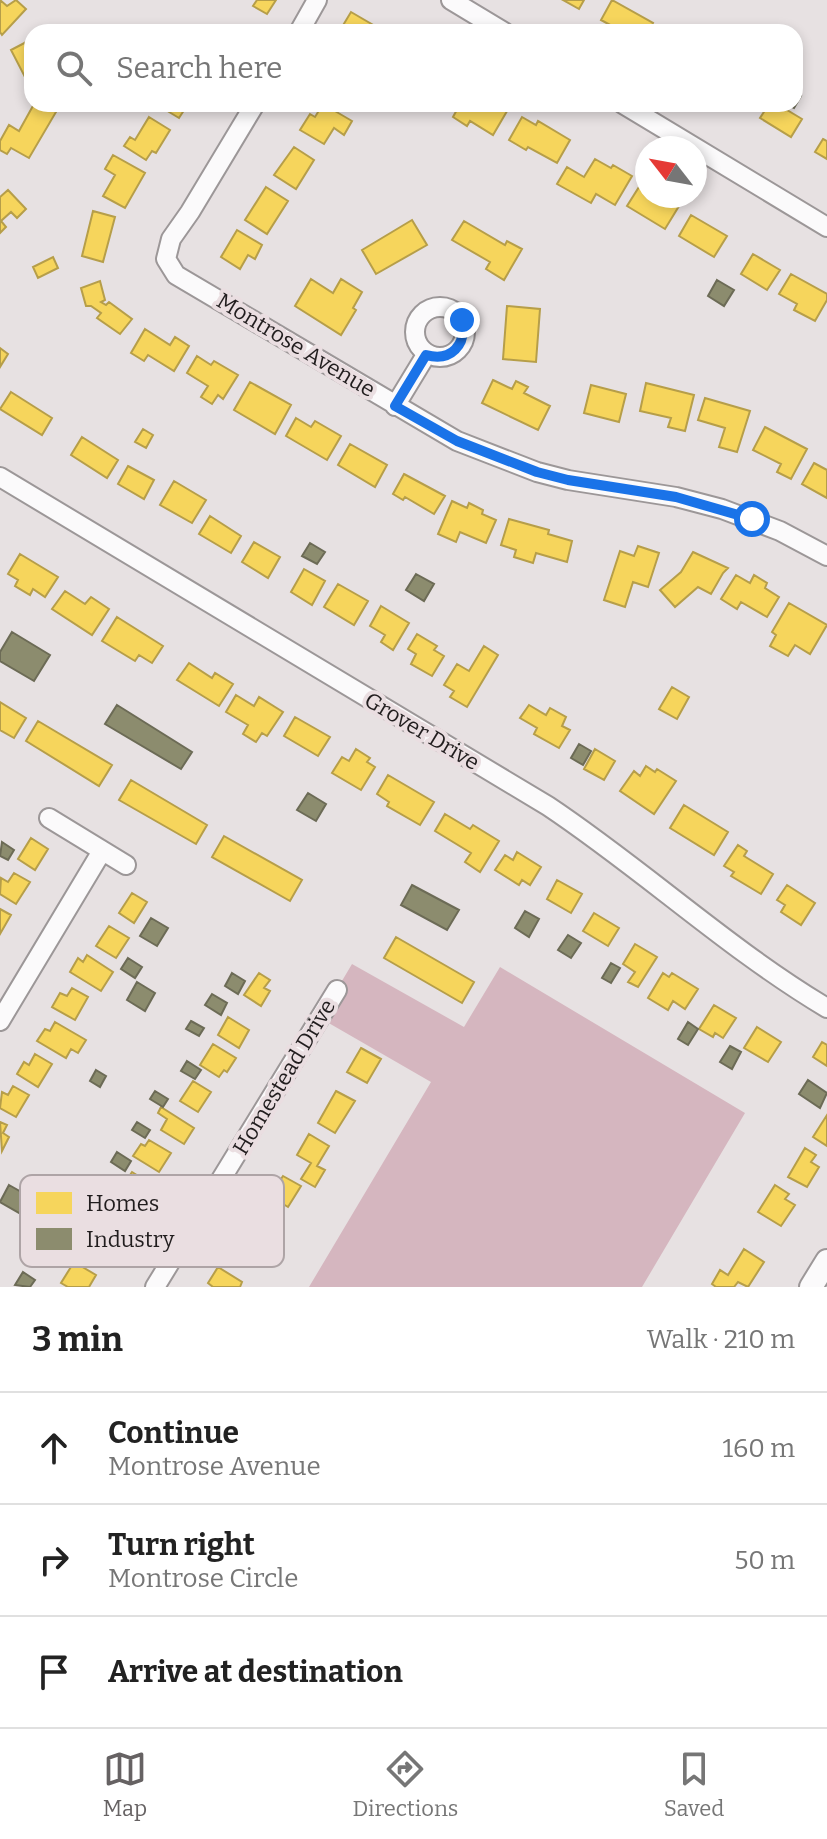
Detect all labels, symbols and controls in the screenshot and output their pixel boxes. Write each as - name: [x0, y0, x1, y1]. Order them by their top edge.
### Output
- search box: [24, 24, 803, 112]
- icon: search: [52, 46, 96, 90]
- text: Search here: [116, 50, 283, 86]
- north arrow: [635, 136, 707, 208]
- street label: Montrose Avenue: [212, 287, 380, 403]
- route end: [444, 302, 480, 338]
- route start: [734, 501, 770, 537]
- street label: Grover Drive: [360, 686, 484, 776]
- street label: Homestead Drive: [227, 994, 341, 1160]
- legend: [20, 1175, 284, 1267]
- text: Homes: [86, 1190, 159, 1217]
- text: Industry: [86, 1226, 175, 1253]
- text: 3 min: [32, 1319, 123, 1360]
- text: Walk · 210 m: [647, 1324, 795, 1355]
- text: Continue: [108, 1415, 239, 1451]
- icon: ahead: [32, 1426, 76, 1470]
- text: 160 m: [723, 1433, 795, 1464]
- text: Montrose Avenue: [108, 1451, 321, 1482]
- text: Turn right: [108, 1527, 255, 1563]
- icon: right: [32, 1538, 76, 1582]
- text: 50 m: [734, 1545, 795, 1576]
- text: Montrose Circle: [108, 1563, 298, 1594]
- icon: arrive: [32, 1650, 76, 1694]
- text: Arrive at destination: [108, 1654, 403, 1690]
- tab: Map: [103, 1747, 147, 1822]
- tab: Directions: [353, 1747, 458, 1822]
- tab: Saved: [664, 1747, 724, 1822]

